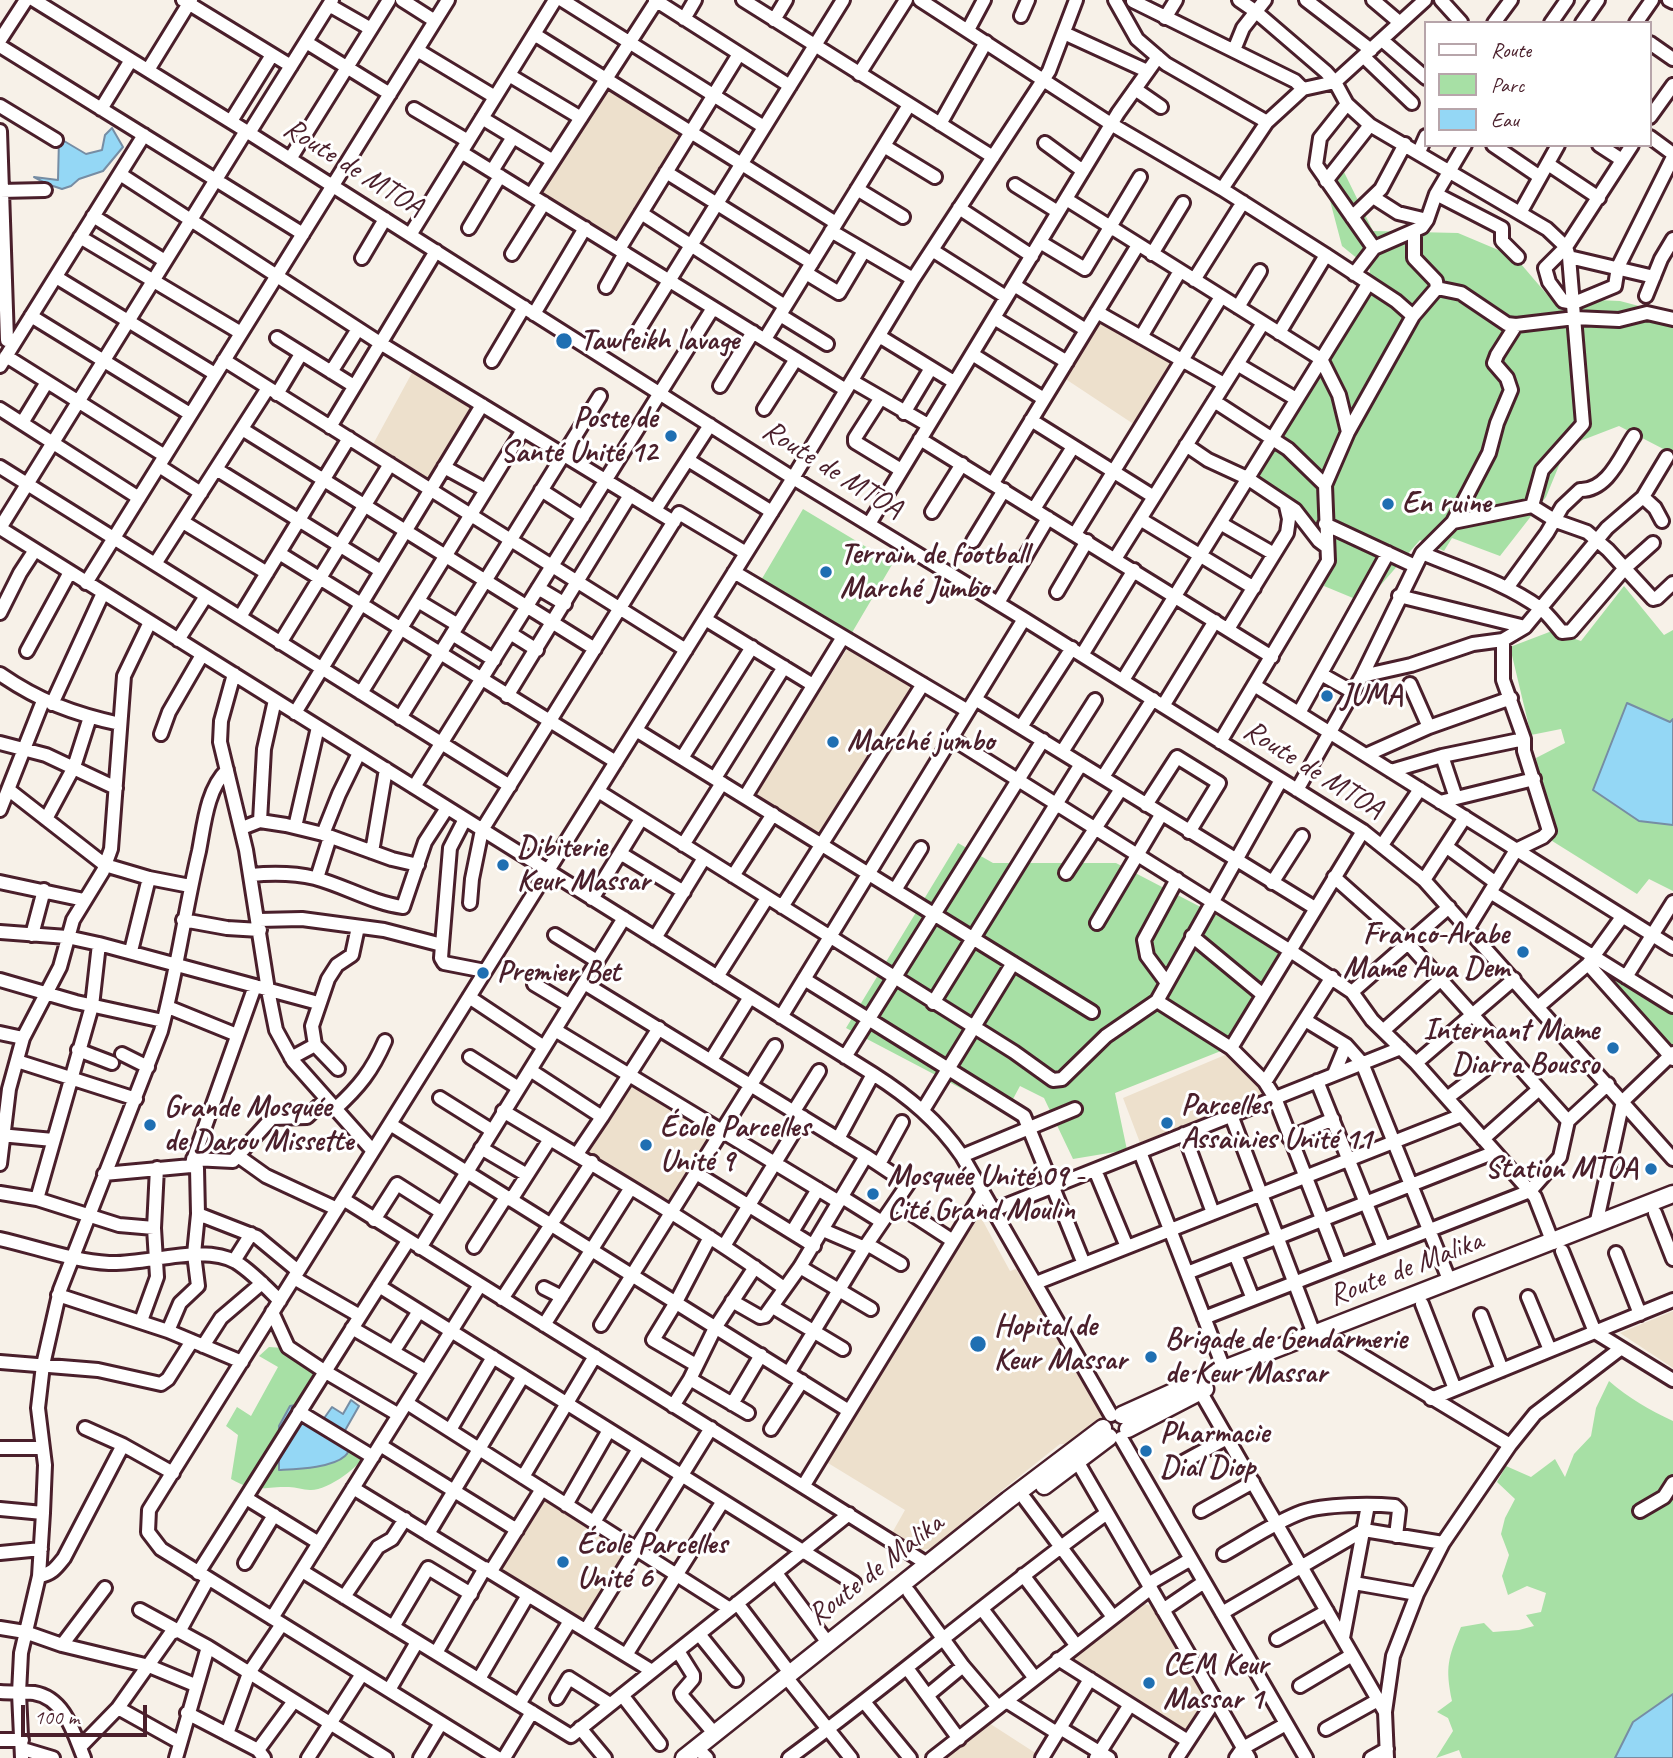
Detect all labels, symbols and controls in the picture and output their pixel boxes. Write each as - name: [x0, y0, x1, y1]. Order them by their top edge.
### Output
- legend: [1424, 21, 1652, 147]
- text: Route: [1491, 37, 1531, 63]
- text: Parc: [1491, 72, 1524, 98]
- text: Eau: [1491, 107, 1519, 133]
- street label: Route de MTOA: [276, 111, 430, 225]
- place label: Tawfeikh lavage: [580, 323, 739, 359]
- marker: Tawfeikh lavage: [554, 331, 574, 351]
- place label: Poste de Santé Unité 12: [500, 401, 657, 471]
- street label: Route de MTOA: [755, 413, 909, 527]
- marker: Poste de Santé Unité 12: [663, 428, 679, 444]
- place label: En ruine: [1402, 486, 1491, 522]
- marker: En ruine: [1380, 496, 1396, 512]
- place label: Terrain de football Marché Jumbo: [840, 537, 1028, 608]
- marker: Terrain de football Marché Jumbo: [818, 564, 834, 580]
- place label: JUMA: [1341, 678, 1402, 714]
- marker: JUMA: [1319, 688, 1335, 704]
- street label: Route de MTOA: [1236, 713, 1390, 827]
- place label: Marché jumbo: [847, 724, 994, 760]
- marker: Marché jumbo: [825, 734, 841, 750]
- place label: Dibiterie Keur Massar: [517, 830, 650, 900]
- marker: Dibiterie Keur Massar: [495, 857, 511, 873]
- place label: Franco-Arabe Mame Awa Dem: [1343, 917, 1509, 988]
- marker: Franco-Arabe Mame Awa Dem: [1515, 944, 1531, 960]
- place label: Premier Bet: [497, 955, 620, 991]
- marker: Premier Bet: [475, 965, 491, 981]
- place label: Internant Mame Diarra Bousso: [1423, 1013, 1599, 1084]
- marker: Internant Mame Diarra Bousso: [1605, 1040, 1621, 1056]
- place label: Parcelles Assainies Unité 11: [1181, 1088, 1372, 1158]
- place label: Grande Mosquée de Darou Missette: [164, 1090, 353, 1160]
- place label: École Parcelles Unité 9: [660, 1110, 810, 1180]
- marker: Parcelles Assainies Unité 11: [1159, 1115, 1175, 1131]
- marker: Grande Mosquée de Darou Missette: [142, 1117, 158, 1133]
- marker: École Parcelles Unité 9: [638, 1137, 654, 1153]
- place label: Station MTOA: [1485, 1151, 1637, 1187]
- place label: Mosquée Unité 09 - Cité Grand Moulin: [887, 1159, 1084, 1230]
- marker: Station MTOA: [1643, 1161, 1659, 1177]
- marker: Mosquée Unité 09 - Cité Grand Moulin: [865, 1186, 881, 1202]
- street label: Route de Malika: [1324, 1223, 1488, 1315]
- place label: Hopital de Keur Massar: [994, 1309, 1127, 1380]
- place label: Brigade de Gendarmerie de Keur Massar: [1165, 1322, 1407, 1392]
- marker: Hopital de Keur Massar: [968, 1334, 988, 1354]
- marker: Brigade de Gendarmerie de Keur Massar: [1143, 1349, 1159, 1365]
- place label: Pharmacie Dial Diop: [1160, 1416, 1269, 1486]
- marker: Pharmacie Dial Diop: [1138, 1443, 1154, 1459]
- street label: Route de Malika: [801, 1506, 951, 1634]
- place label: École Parcelles Unité 6: [577, 1527, 727, 1598]
- marker: École Parcelles Unité 6: [555, 1554, 571, 1570]
- place label: CEM Keur Massar 1: [1163, 1648, 1268, 1718]
- marker: CEM Keur Massar 1: [1141, 1675, 1157, 1691]
- scale bar: [24, 1692, 150, 1736]
- text: 100 m: [34, 1704, 79, 1730]

